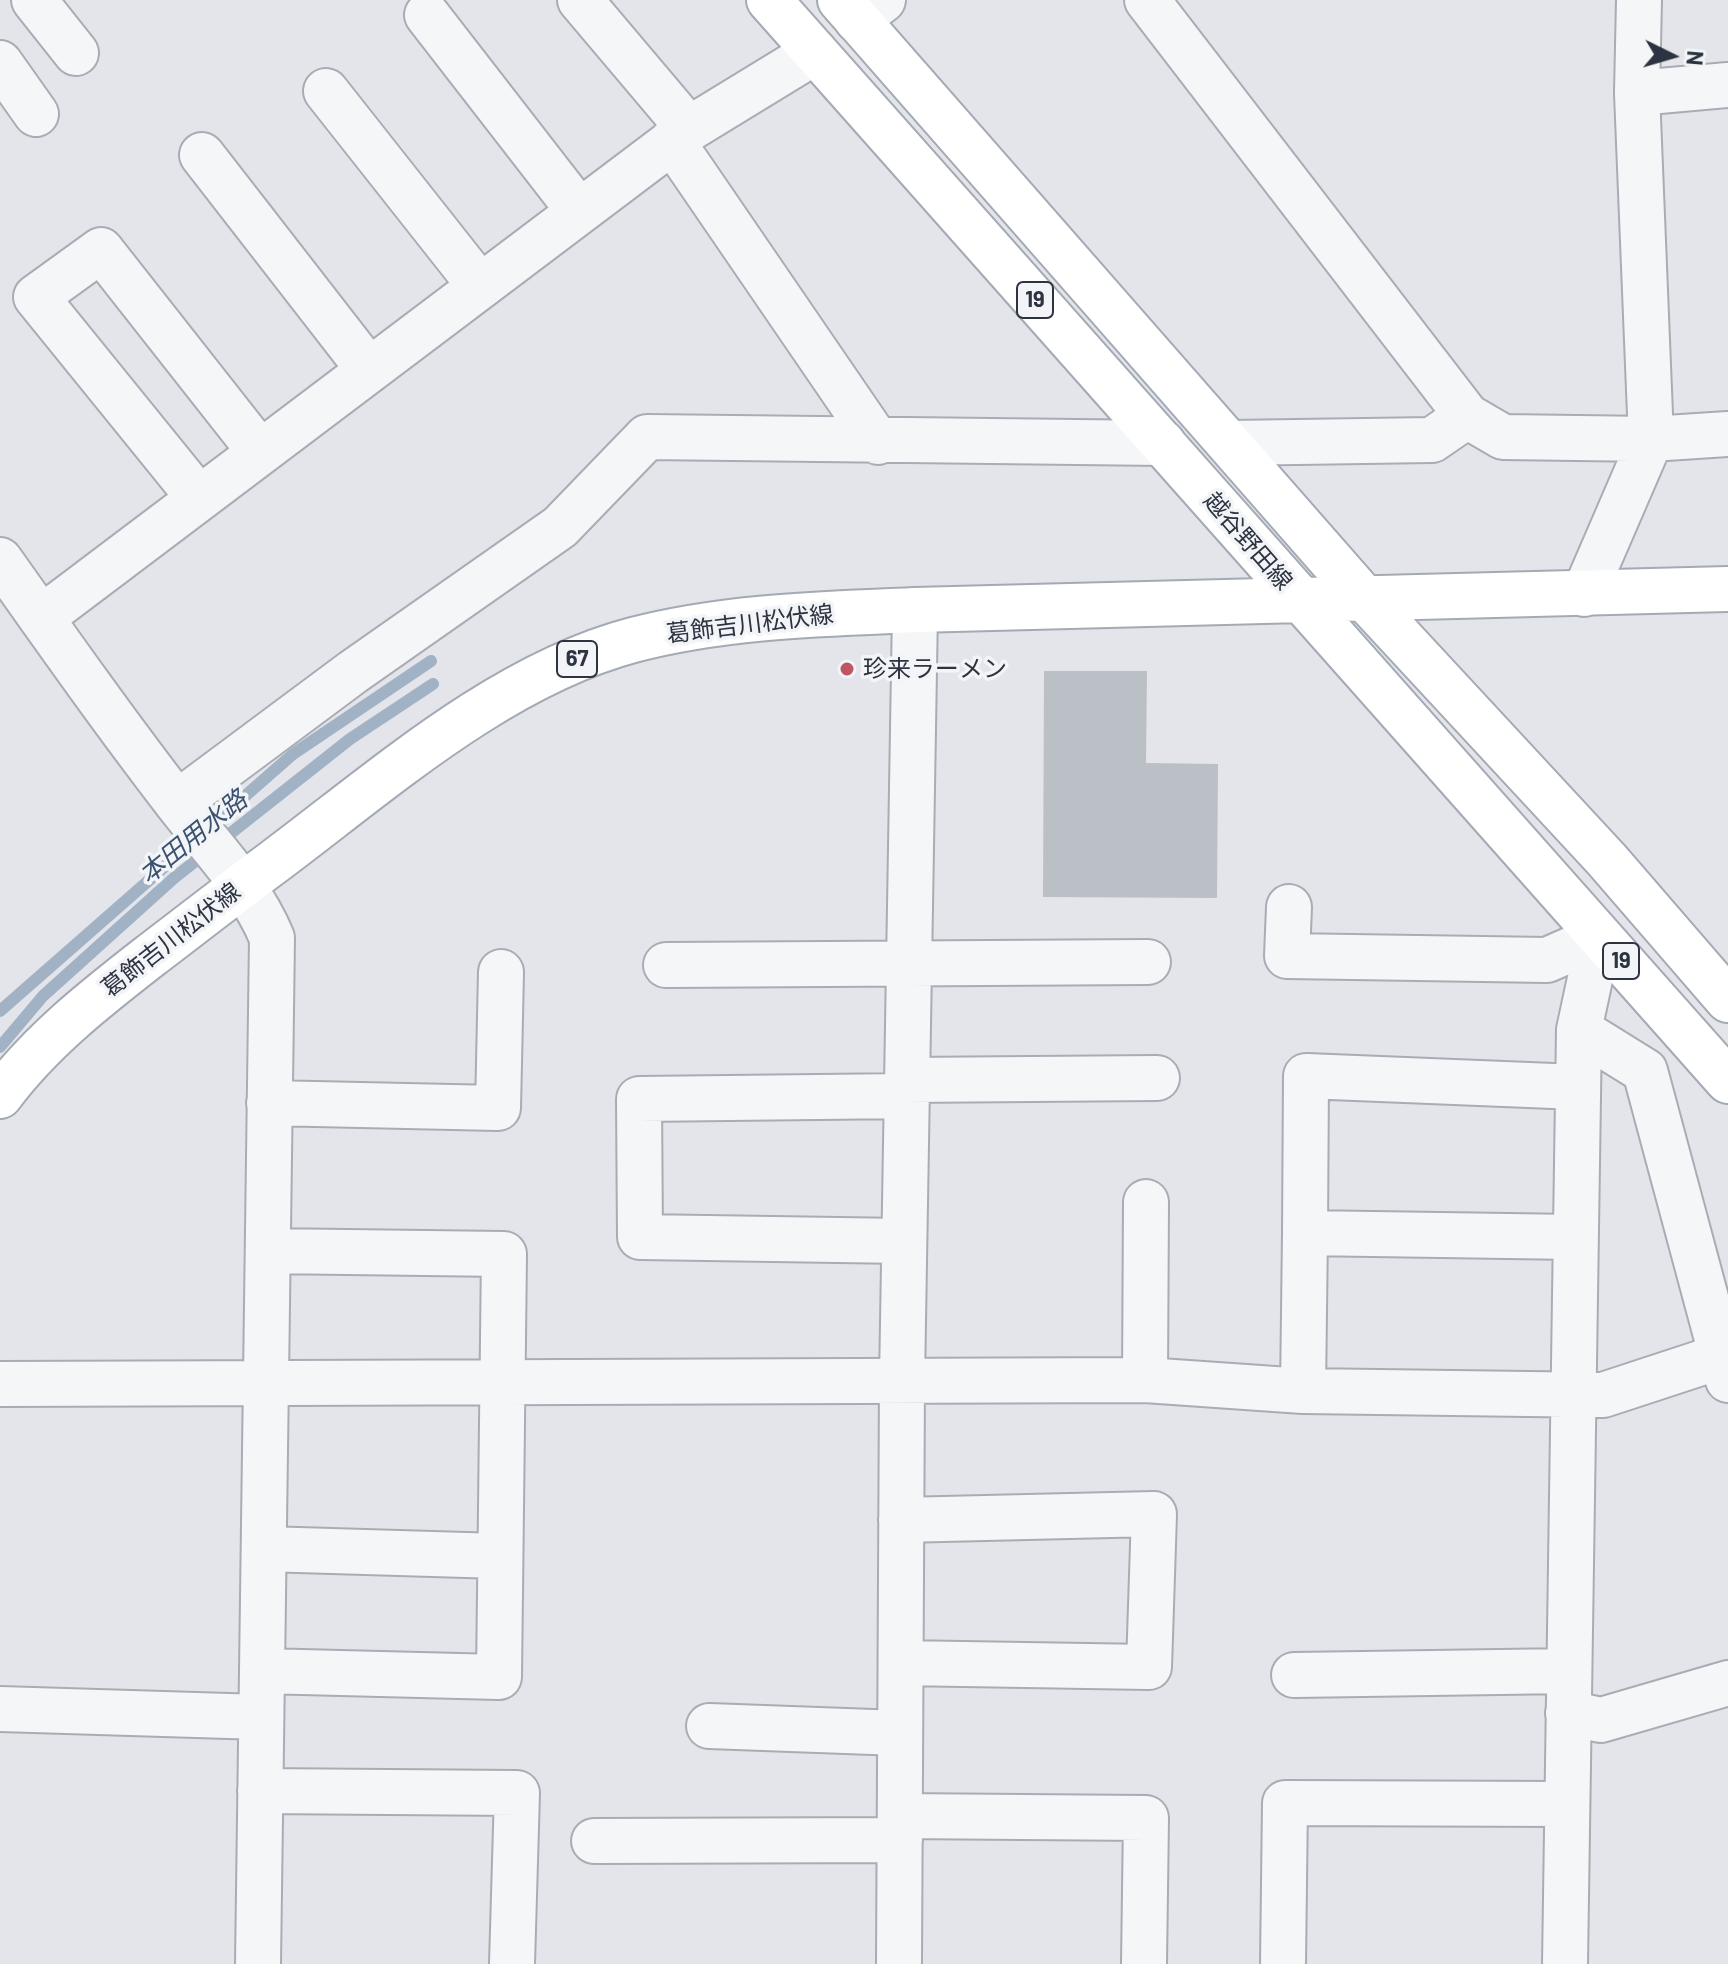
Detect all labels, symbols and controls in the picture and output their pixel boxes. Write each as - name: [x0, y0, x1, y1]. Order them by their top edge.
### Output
- north arrow: [1632, 16, 1712, 96]
- text: N: [1682, 50, 1709, 67]
- road number: 19: [1017, 282, 1053, 318]
- street label: 越谷野田線: [1198, 486, 1298, 596]
- street label: 葛飾吉川松伏線: [665, 599, 835, 649]
- road number: 67: [557, 641, 597, 677]
- place label: 珍来ラーメン: [863, 655, 1007, 683]
- marker: 珍来ラーメン: [838, 660, 856, 678]
- water label: 本田用水路: [133, 784, 253, 890]
- street label: 葛飾吉川松伏線: [96, 877, 246, 1003]
- road number: 19: [1603, 943, 1639, 979]

